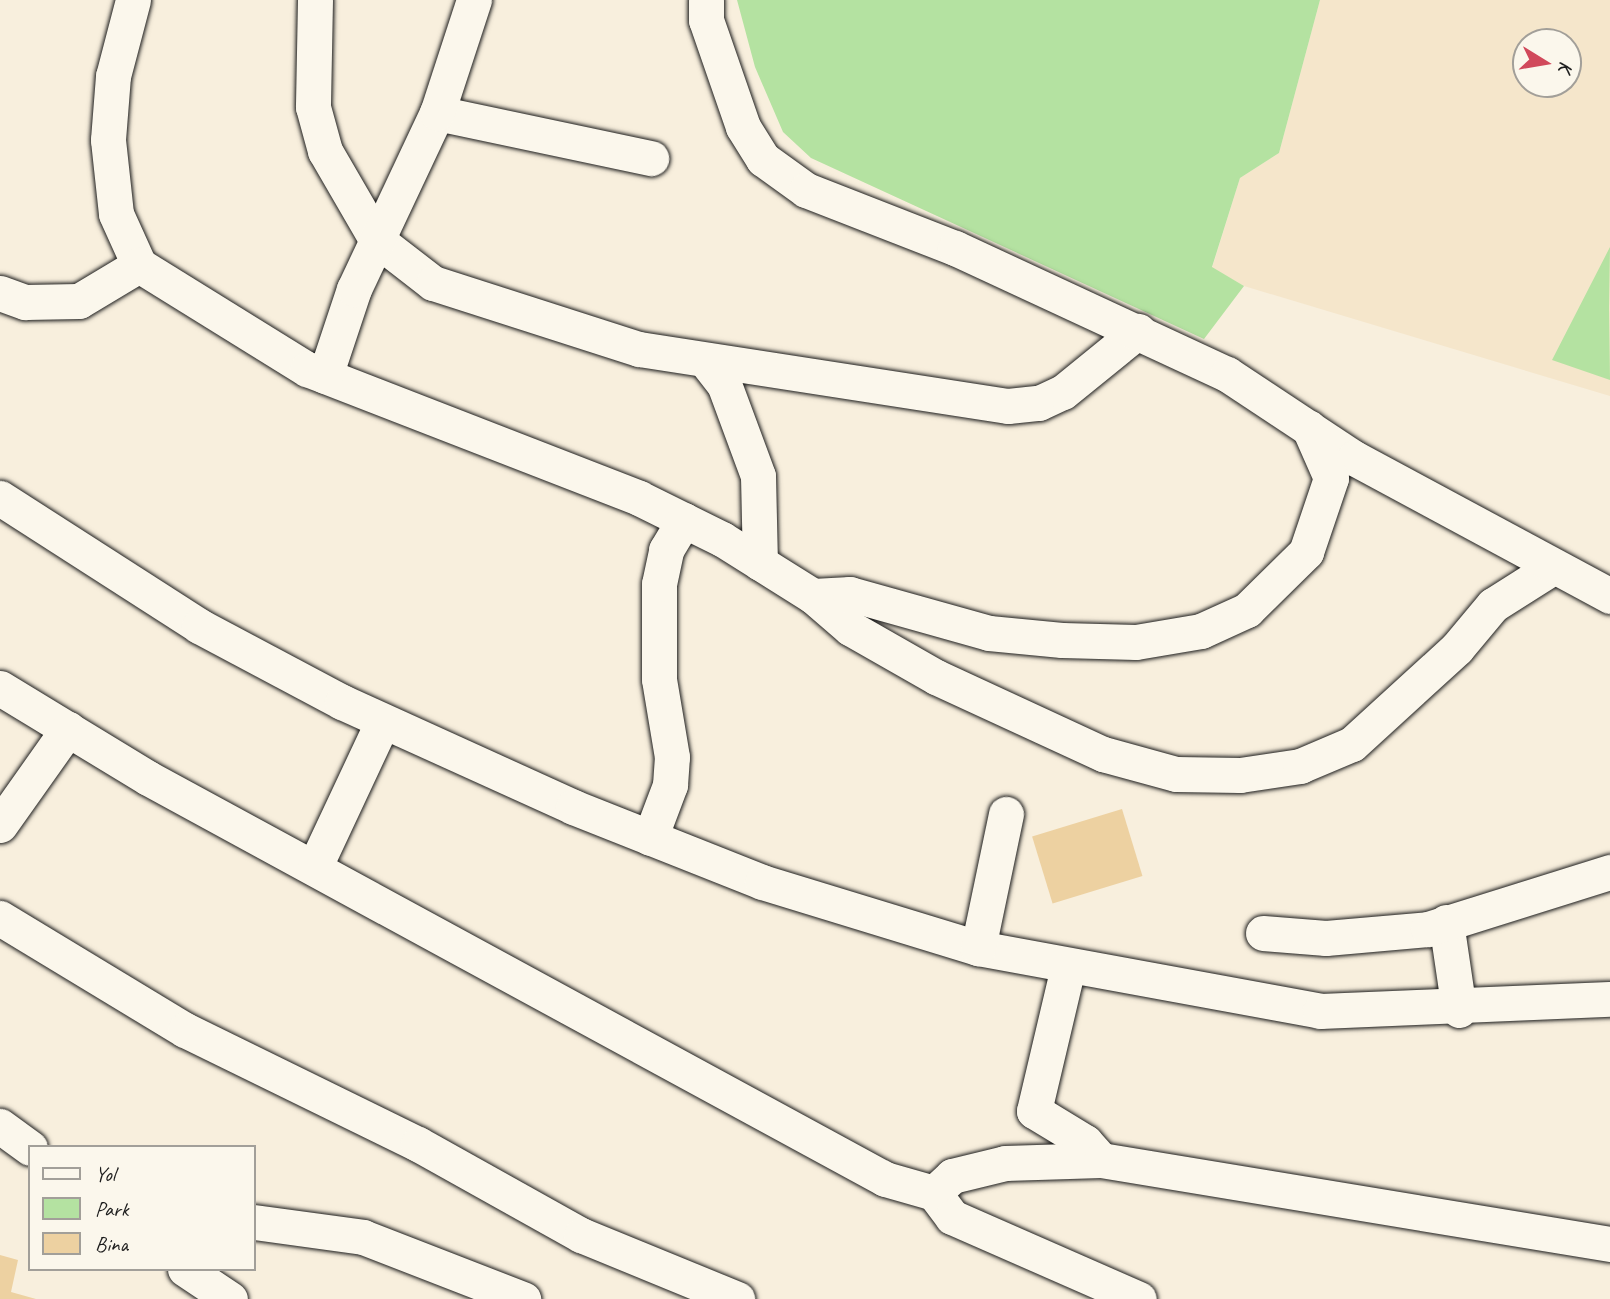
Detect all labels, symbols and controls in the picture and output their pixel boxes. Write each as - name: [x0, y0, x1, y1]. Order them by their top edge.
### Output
- north arrow: [1512, 28, 1582, 98]
- text: K: [1553, 60, 1578, 74]
- legend: [28, 1145, 256, 1271]
- text: Yol: [95, 1161, 115, 1187]
- text: Park: [95, 1196, 128, 1222]
- text: Bina: [95, 1231, 128, 1257]

